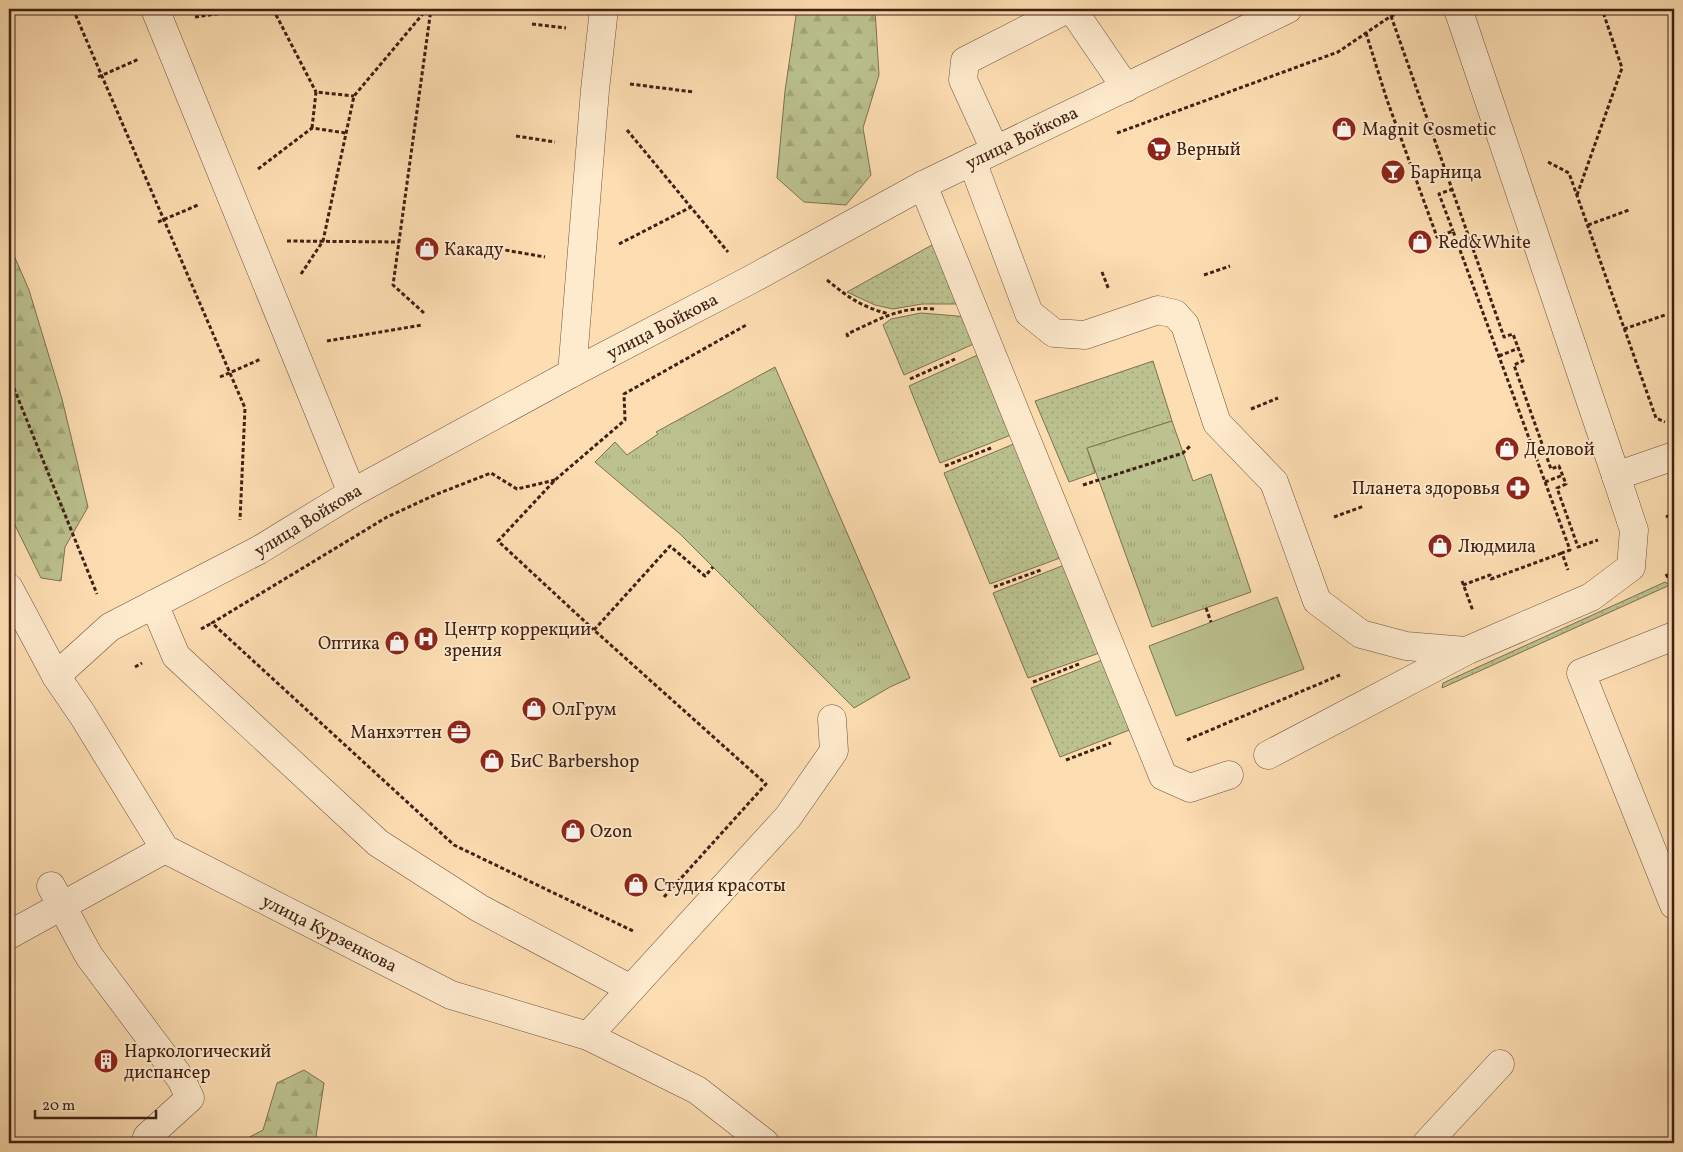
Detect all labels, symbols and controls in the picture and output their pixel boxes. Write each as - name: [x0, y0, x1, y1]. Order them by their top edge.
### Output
- street label: улица Войкова: [962, 101, 1083, 177]
- shop icon: Magnit Cosmetic: [1331, 116, 1357, 142]
- place label: Magnit Cosmetic: [1362, 118, 1496, 143]
- supermarket icon: Верный: [1146, 136, 1172, 162]
- place label: Верный: [1176, 138, 1241, 163]
- bar icon: Барница: [1380, 159, 1406, 185]
- place label: Барница: [1410, 161, 1482, 186]
- shop icon: Red&White: [1407, 229, 1433, 255]
- place label: Red&White: [1438, 231, 1531, 256]
- shop icon: Какаду: [414, 236, 440, 262]
- place label: Какаду: [444, 238, 504, 263]
- street label: улица Войкова: [603, 288, 723, 367]
- shop icon: Деловой: [1494, 436, 1520, 462]
- place label: Деловой: [1524, 438, 1595, 463]
- pharmacy icon: Планета здоровья: [1505, 475, 1531, 501]
- place label: Планета здоровья: [1352, 477, 1500, 502]
- street label: улица Войкова: [250, 479, 367, 564]
- shop icon: Людмила: [1427, 533, 1453, 559]
- place label: Людмила: [1458, 535, 1536, 560]
- place label: Центр коррекции зрения: [444, 618, 591, 664]
- hospital icon: Центр коррекции зрения: [413, 626, 439, 652]
- shop icon: Оптика: [384, 630, 410, 656]
- place label: Оптика: [318, 632, 380, 657]
- shop icon: ОлГрум: [521, 696, 547, 722]
- place label: ОлГрум: [552, 698, 616, 723]
- office icon: Манхэттен: [446, 719, 472, 745]
- place label: Манхэттен: [350, 721, 442, 746]
- shop icon: БиС Barbershop: [479, 748, 505, 774]
- place label: БиС Barbershop: [510, 750, 639, 775]
- shop icon: Ozon: [560, 818, 586, 844]
- place label: Ozon: [590, 820, 633, 845]
- shop icon: Студия красоты: [623, 872, 649, 898]
- place label: Студия красоты: [654, 874, 786, 899]
- street label: улица Курзенкова: [257, 889, 401, 979]
- place label: Наркологический диспансер: [124, 1040, 271, 1086]
- building icon: Наркологический диспансер: [93, 1048, 119, 1074]
- scale bar: [35, 1087, 156, 1119]
- text: 20 m: [42, 1096, 75, 1117]

